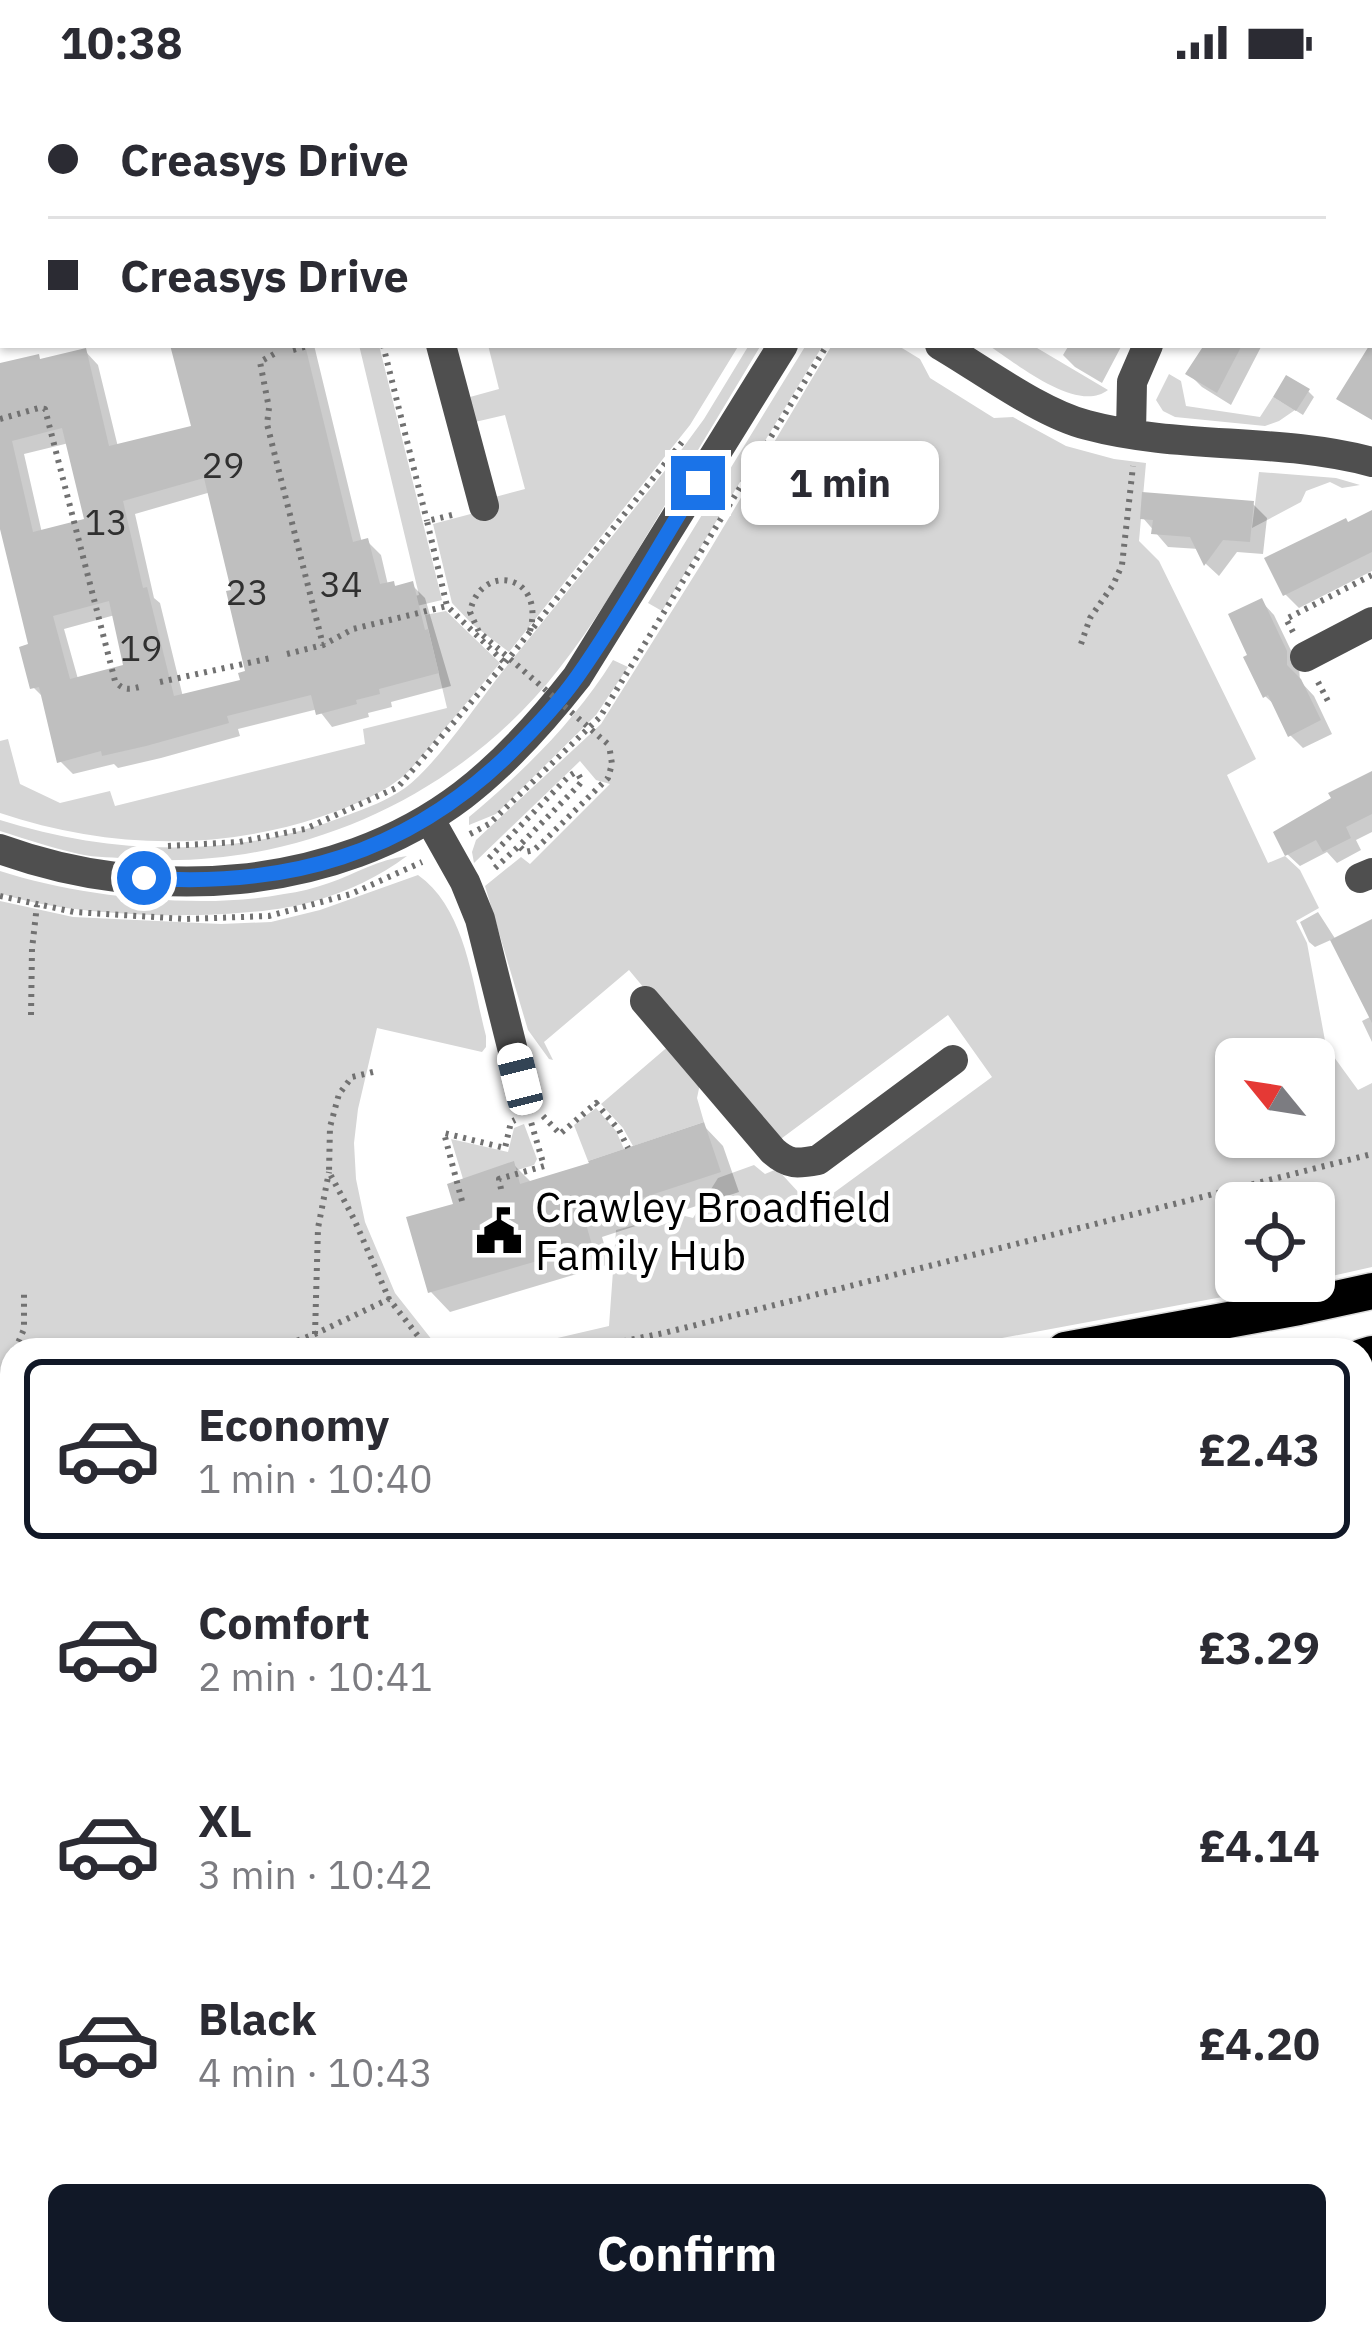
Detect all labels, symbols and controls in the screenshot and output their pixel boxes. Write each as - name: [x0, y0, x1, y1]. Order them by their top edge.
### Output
- text: 10:38: [60, 13, 183, 71]
- text: Creasys Drive: [120, 130, 409, 188]
- text: Creasys Drive: [120, 246, 409, 304]
- house number: 29: [201, 441, 245, 488]
- callout: 1 min: [740, 441, 938, 525]
- route end: [671, 456, 725, 510]
- text: 1 min: [789, 457, 891, 508]
- house number: 13: [84, 498, 128, 545]
- house number: 34: [319, 560, 363, 607]
- house number: 23: [225, 568, 269, 615]
- house number: 19: [119, 624, 163, 671]
- route start: [117, 851, 171, 905]
- north arrow: [1215, 1038, 1335, 1158]
- map controls: [1215, 1038, 1335, 1302]
- car: [494, 1040, 546, 1118]
- place label: Crawley Broadfield Family Hub: [535, 1179, 892, 1282]
- button: locate: [1215, 1182, 1335, 1302]
- public building icon: Crawley Broadfield Family Hub: [474, 1206, 524, 1256]
- icon: car: [54, 1395, 162, 1503]
- text: Economy: [198, 1395, 389, 1453]
- text: £2.43: [1199, 1420, 1320, 1478]
- text: 1 min · 10:40: [198, 1453, 433, 1504]
- icon: car: [54, 1593, 162, 1701]
- text: Comfort: [198, 1593, 370, 1651]
- text: £3.29: [1199, 1618, 1320, 1676]
- text: 2 min · 10:41: [198, 1651, 433, 1702]
- icon: car: [54, 1791, 162, 1899]
- text: XL: [198, 1791, 252, 1849]
- text: £4.14: [1199, 1816, 1320, 1874]
- text: 3 min · 10:42: [198, 1849, 433, 1900]
- icon: car: [54, 1989, 162, 2097]
- text: Black: [198, 1989, 317, 2047]
- text: £4.20: [1199, 2014, 1320, 2072]
- text: 4 min · 10:43: [198, 2047, 433, 2098]
- button: Confirm: [48, 2184, 1326, 2322]

